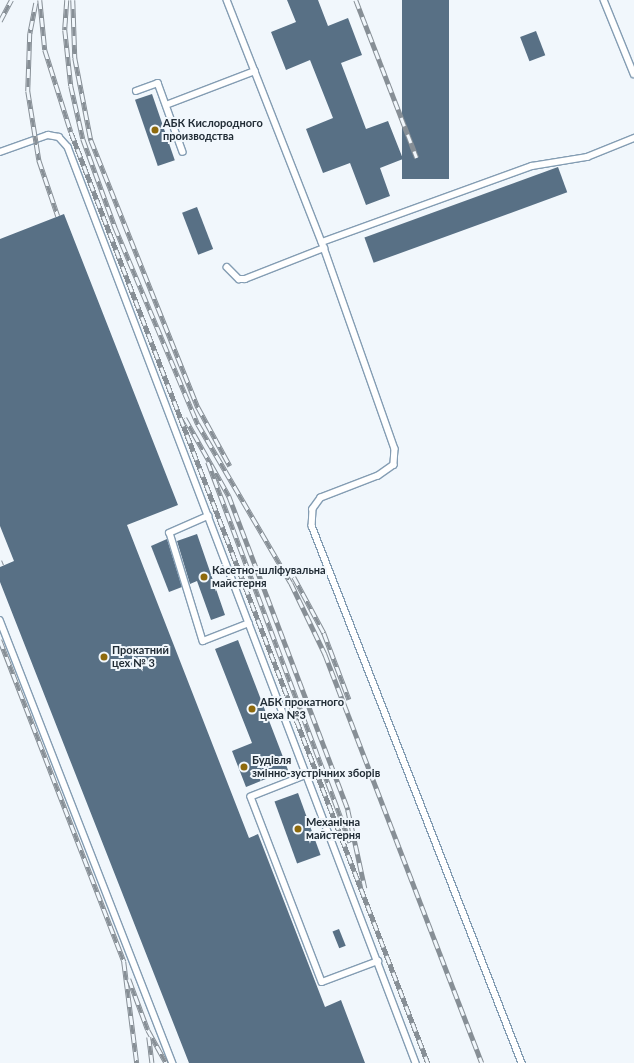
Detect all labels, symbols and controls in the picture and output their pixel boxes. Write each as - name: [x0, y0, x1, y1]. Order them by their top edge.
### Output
- place label: АБК Кислородного производства: [163, 117, 263, 143]
- marker: АБК Кислородного производства: [150, 125, 160, 135]
- place label: Касетно-шліфувальна майстерня: [212, 564, 326, 590]
- marker: Касетно-шліфувальна майстерня: [199, 572, 209, 582]
- place label: Прокатний цех № 3: [112, 644, 169, 670]
- marker: Прокатний цех № 3: [99, 652, 109, 662]
- place label: АБК прокатного цеха №3: [260, 696, 344, 722]
- marker: АБК прокатного цеха №3: [247, 704, 257, 714]
- place label: Будівля змінно-зустрічних зборів: [252, 754, 380, 780]
- marker: Будівля змінно-зустрічних зборів: [239, 762, 249, 772]
- place label: Механічна майстерня: [306, 816, 361, 842]
- marker: Механічна майстерня: [293, 824, 303, 834]

